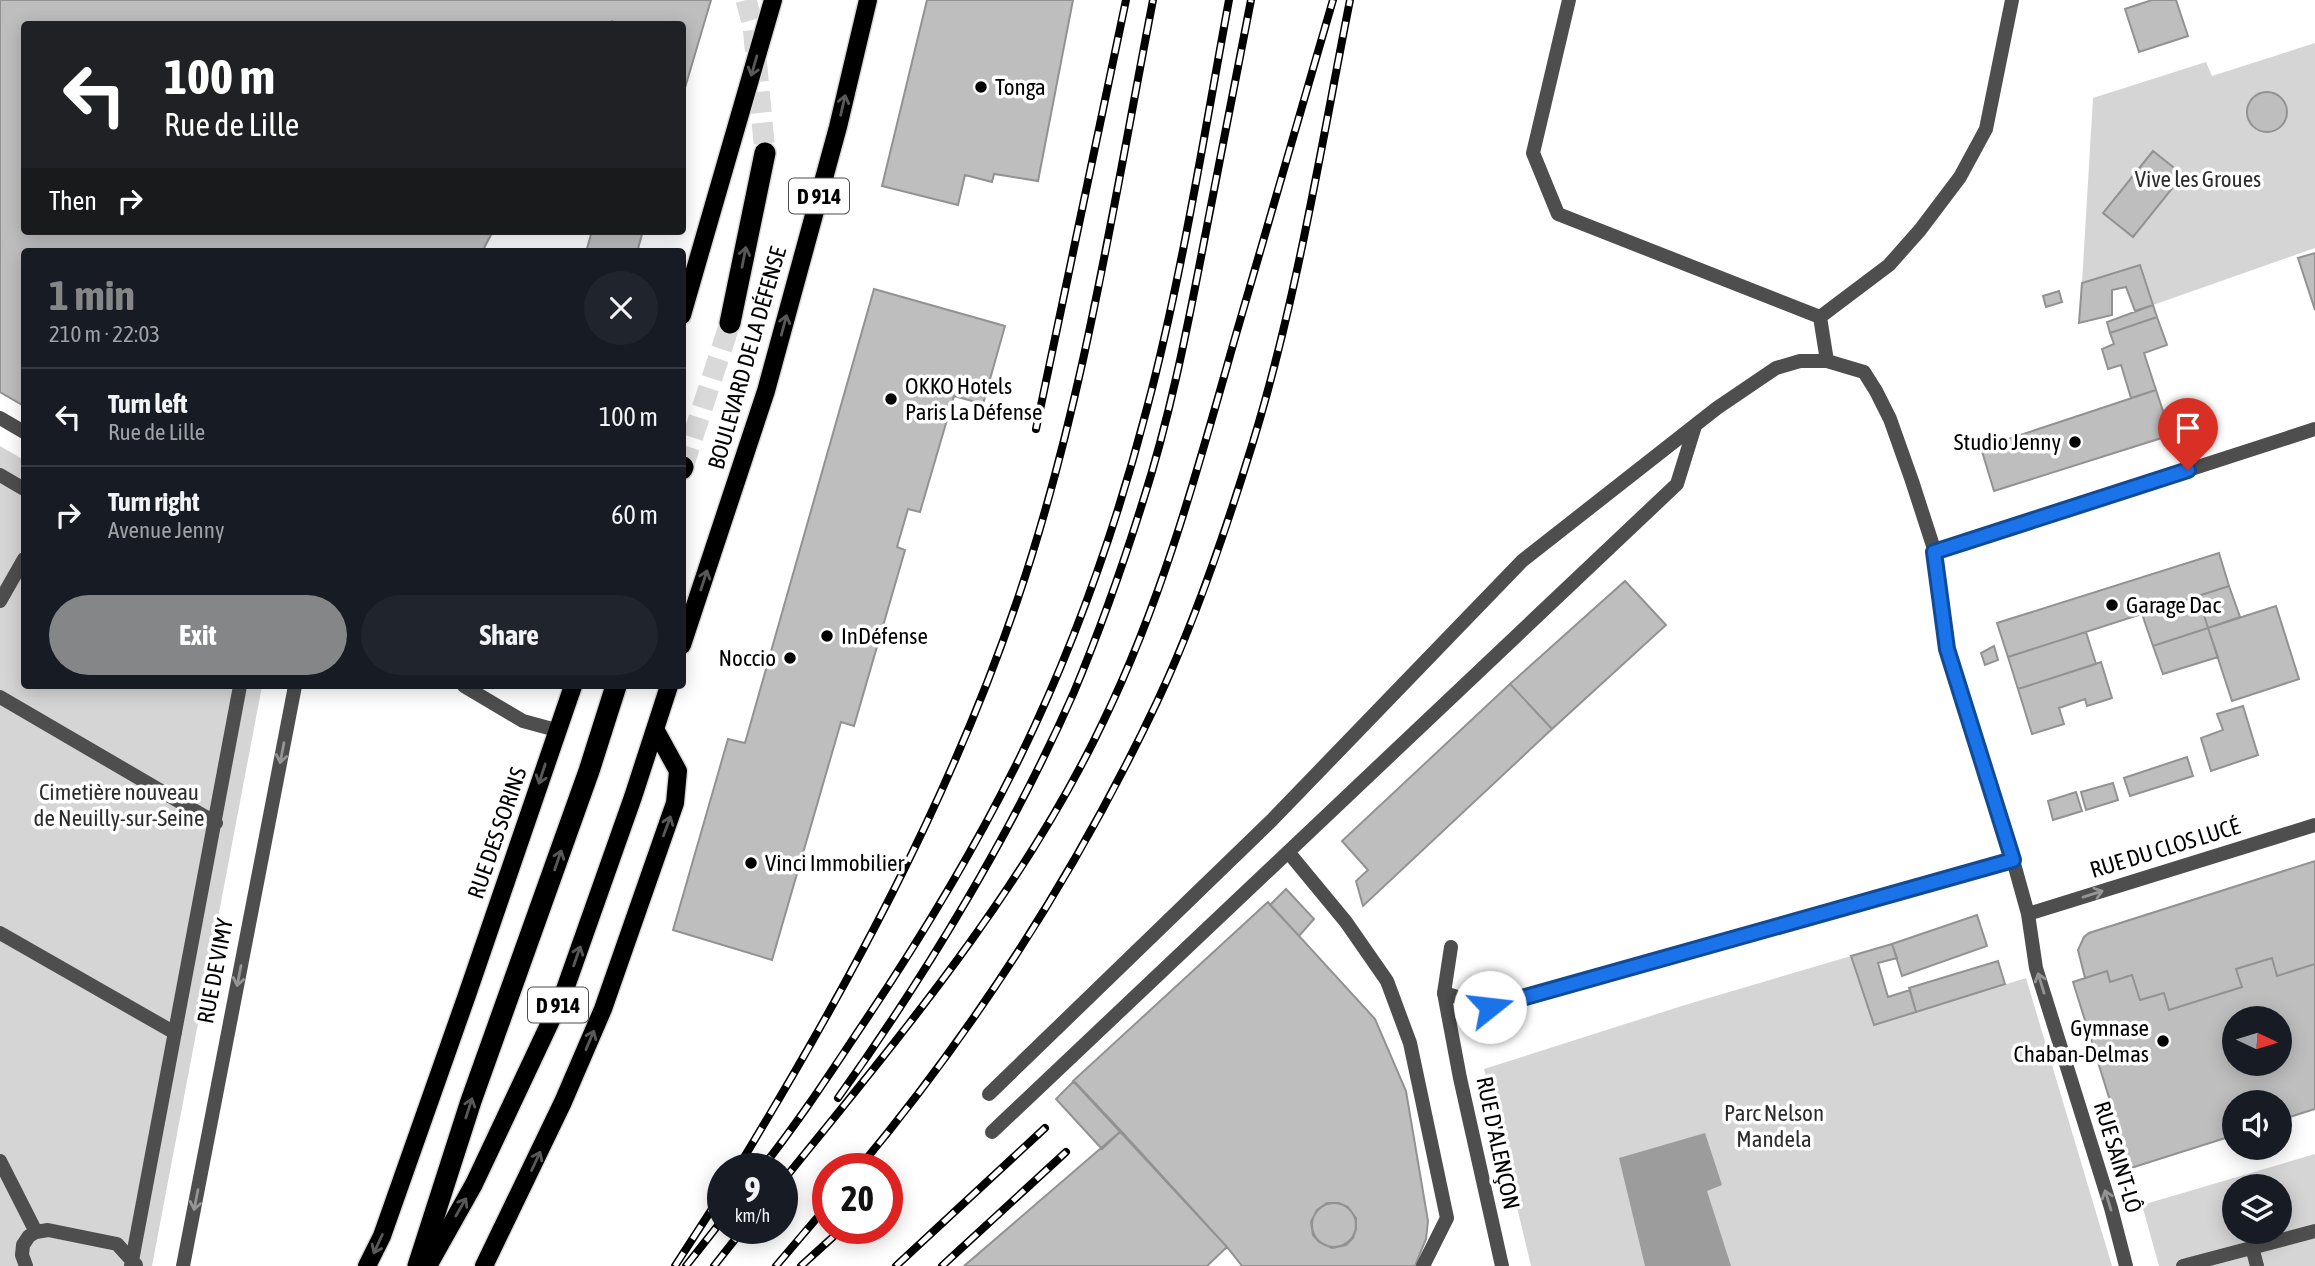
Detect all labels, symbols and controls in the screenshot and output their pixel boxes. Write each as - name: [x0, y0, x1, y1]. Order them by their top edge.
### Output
- text: 100 m: [164, 48, 275, 104]
- icon: left: [49, 49, 140, 140]
- one-way arrow: [747, 54, 760, 76]
- place label: Tonga: [995, 74, 1046, 100]
- marker: Tonga: [973, 79, 989, 95]
- one-way arrow: [837, 94, 850, 117]
- text: Rue de Lille: [164, 106, 299, 143]
- park label: Vive les Groues: [2135, 166, 2261, 192]
- road number: D 914: [789, 178, 849, 214]
- icon: right: [111, 182, 149, 220]
- text: Then: [49, 186, 97, 216]
- street label: BOULEVARD DE LA DÉFENSE: [703, 244, 791, 472]
- one-way arrow: [737, 246, 751, 268]
- text: 1 min: [49, 271, 135, 319]
- button: close: [584, 271, 658, 345]
- one-way arrow: [778, 314, 791, 337]
- text: 210 m · 22:03: [49, 321, 160, 347]
- place label: OKKO Hotels Paris La Défense: [905, 373, 1042, 425]
- text: Turn left: [108, 389, 188, 419]
- marker: OKKO Hotels Paris La Défense: [883, 391, 899, 407]
- icon: left: [49, 398, 87, 436]
- pin: [2158, 398, 2218, 470]
- text: 100 m: [599, 402, 658, 432]
- icon: arrive: [2169, 409, 2207, 447]
- text: Rue de Lille: [108, 419, 205, 445]
- place label: Studio Jenny: [1954, 429, 2061, 455]
- marker: Studio Jenny: [2067, 434, 2083, 450]
- text: Turn right: [108, 487, 199, 517]
- icon: right: [49, 496, 87, 534]
- text: 60 m: [611, 500, 658, 530]
- text: Avenue Jenny: [108, 517, 224, 543]
- one-way arrow: [699, 569, 711, 591]
- place label: Garage Dac: [2126, 592, 2222, 618]
- button: Exit: [49, 595, 347, 675]
- button: Share: [361, 595, 658, 675]
- marker: Garage Dac: [2104, 597, 2120, 613]
- place label: InDéfense: [841, 623, 928, 649]
- marker: InDéfense: [819, 628, 835, 644]
- place label: Noccio: [719, 645, 776, 671]
- marker: Noccio: [782, 650, 798, 666]
- one-way arrow: [275, 741, 288, 764]
- one-way arrow: [535, 762, 548, 784]
- street label: RUE DES SORINS: [462, 764, 532, 902]
- park label: Cimetière nouveau de Neuilly-sur-Seine: [34, 779, 204, 831]
- street label: RUE DU CLOS LUCÉ: [2087, 813, 2243, 883]
- one-way arrow: [662, 815, 674, 837]
- one-way arrow: [553, 849, 565, 871]
- place label: Vinci Immobilier: [765, 850, 905, 876]
- marker: Vinci Immobilier: [743, 855, 759, 871]
- one-way arrow: [2082, 887, 2104, 900]
- street label: RUE DE VIMY: [192, 915, 238, 1026]
- one-way arrow: [572, 945, 584, 967]
- one-way arrow: [232, 964, 245, 987]
- position arrow: [1453, 970, 1527, 1044]
- one-way arrow: [2033, 972, 2046, 994]
- road number: D 914: [528, 988, 588, 1023]
- north arrow: [2222, 1006, 2292, 1076]
- map controls: [2222, 1006, 2292, 1244]
- place label: Gymnase Chaban-Delmas: [2014, 1015, 2149, 1067]
- one-way arrow: [584, 1029, 597, 1051]
- marker: Gymnase Chaban-Delmas: [2155, 1033, 2171, 1049]
- street label: RUE D'ALENÇON: [1471, 1074, 1525, 1212]
- button: sound: [2222, 1090, 2292, 1160]
- one-way arrow: [463, 1097, 476, 1119]
- street label: RUE SAINT-LÔ: [2089, 1098, 2147, 1216]
- park label: Parc Nelson Mandela: [1724, 1100, 1824, 1152]
- one-way arrow: [529, 1151, 543, 1172]
- speed limit sign: 20: [812, 1153, 903, 1244]
- text: 9: [744, 1169, 761, 1209]
- button: layers: [2222, 1174, 2292, 1244]
- one-way arrow: [189, 1188, 202, 1211]
- one-way arrow: [2101, 1189, 2114, 1211]
- one-way arrow: [454, 1197, 468, 1217]
- text: km/h: [735, 1205, 770, 1226]
- one-way arrow: [371, 1232, 384, 1254]

